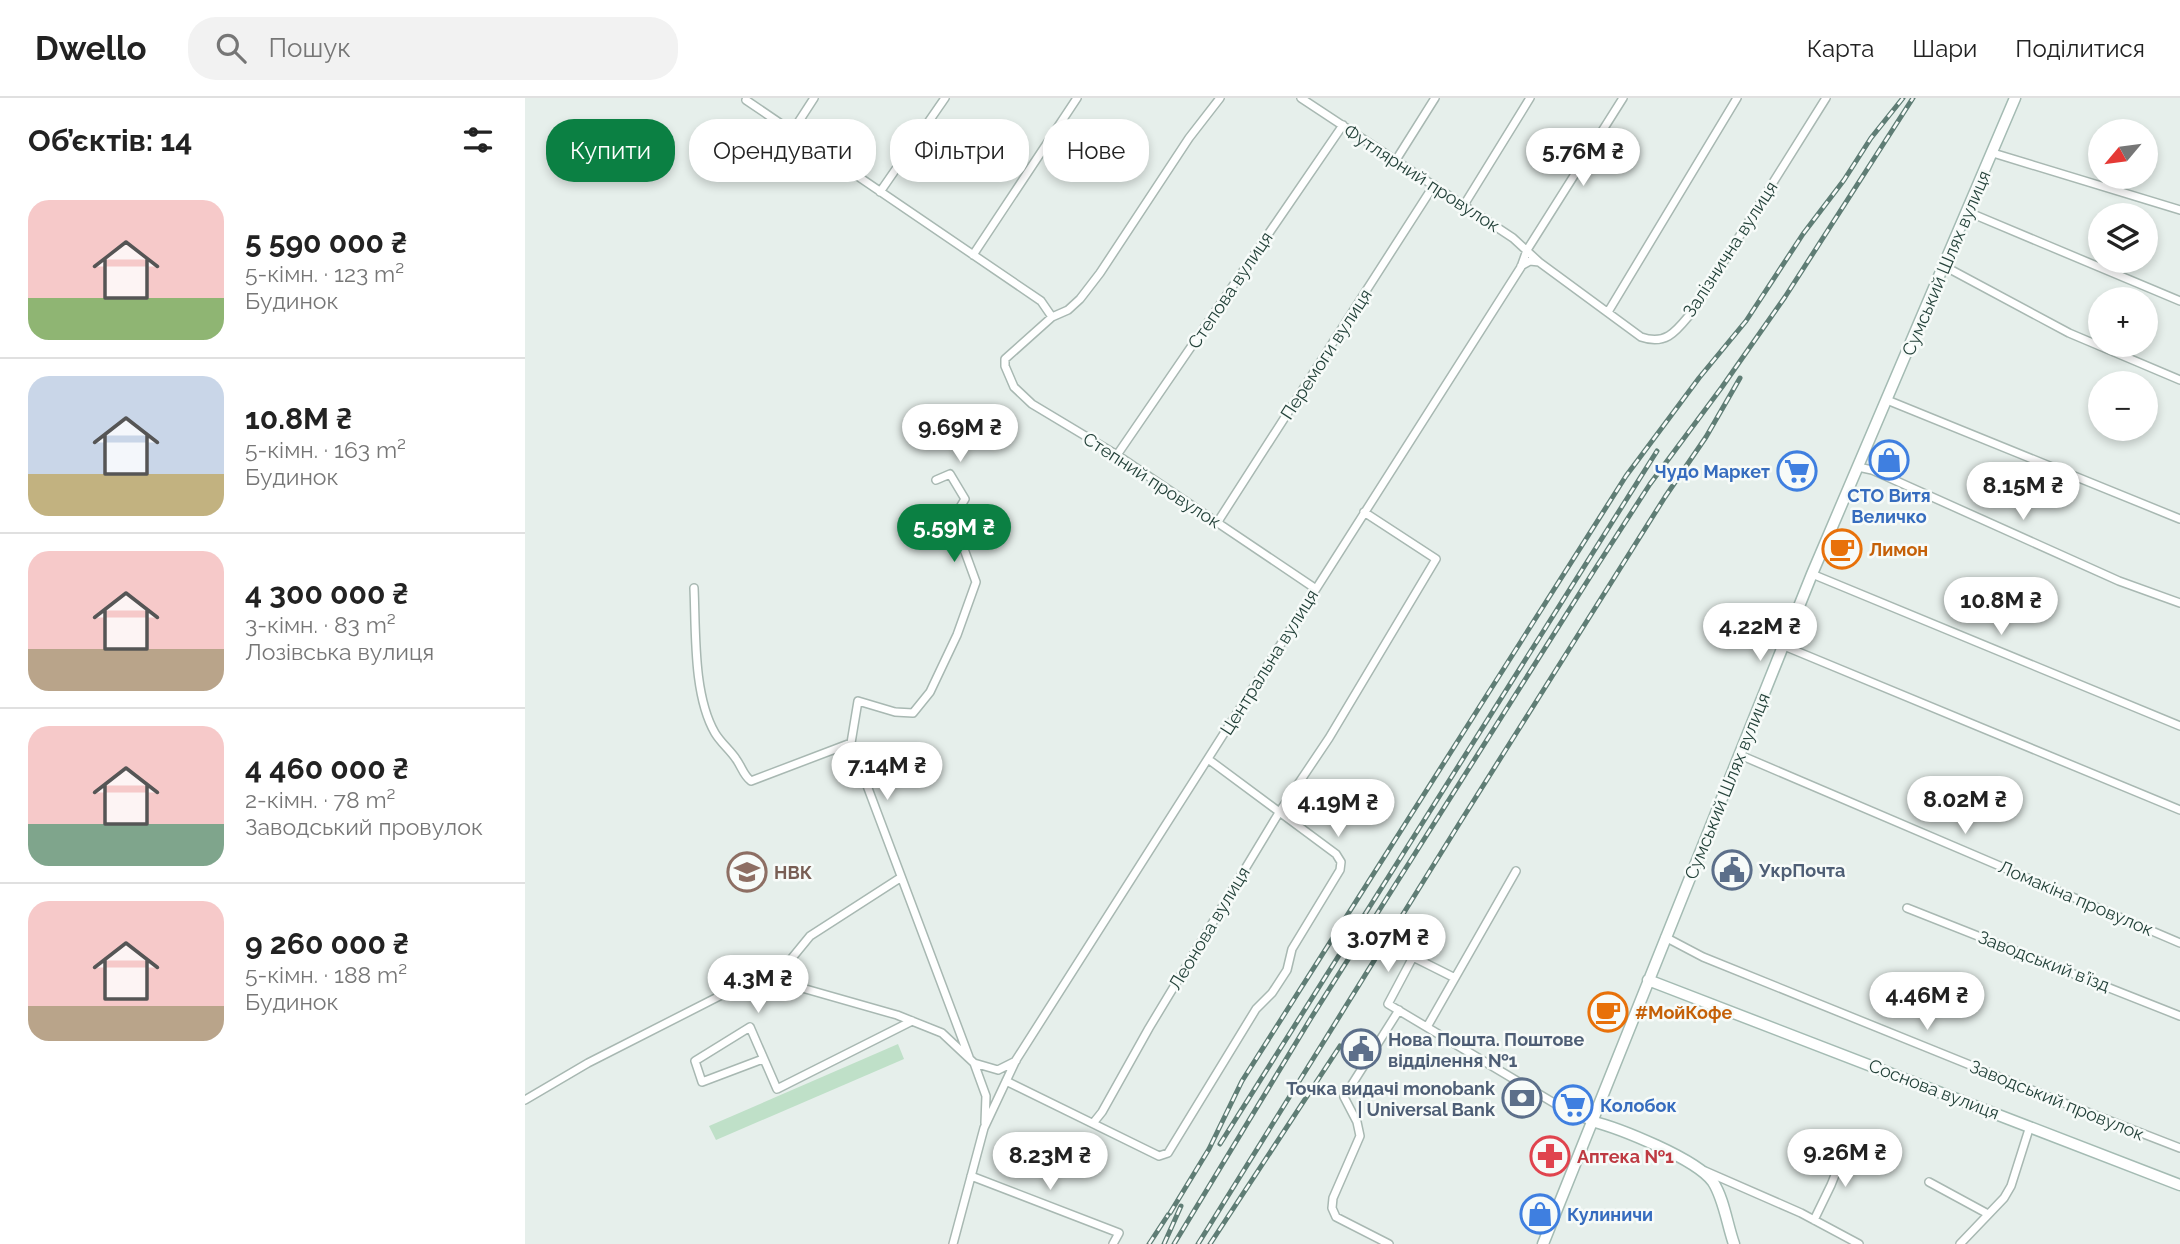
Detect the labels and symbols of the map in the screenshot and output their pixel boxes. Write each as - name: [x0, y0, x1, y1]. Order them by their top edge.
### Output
- north arrow: [2088, 119, 2158, 189]
- street label: Футлярний провулок: [1340, 120, 1504, 236]
- pin: 5.76M ₴: [1518, 129, 1648, 188]
- street label: Сумський Шлях вулиця: [1897, 167, 1995, 359]
- street label: Залізнична вулиця: [1678, 177, 1782, 321]
- street label: Степова вулиця: [1183, 228, 1277, 352]
- street label: Перемоги вулиця: [1276, 285, 1376, 423]
- pin: 9.69M ₴: [895, 404, 1025, 464]
- street label: Степний провулок: [1079, 428, 1225, 532]
- shop icon: СТО Витя Величко: [1868, 439, 1910, 481]
- supermarket icon: Чудо Маркет: [1776, 450, 1818, 492]
- place label: Чудо Маркет: [1655, 461, 1770, 482]
- pin: 8.15M ₴: [1958, 462, 2088, 522]
- place label: СТО Витя Величко: [1847, 485, 1931, 527]
- pin: 5.59M ₴: [889, 504, 1019, 564]
- cafe icon: Лимон: [1821, 528, 1863, 570]
- place label: Лимон: [1869, 539, 1928, 560]
- pin: 10.8M ₴: [1936, 578, 2066, 637]
- street label: Центральна вулиця: [1216, 585, 1322, 739]
- pin: 4.22M ₴: [1695, 603, 1825, 663]
- street label: Сумський Шлях вулиця: [1680, 690, 1774, 882]
- pin: 7.14M ₴: [822, 742, 952, 802]
- pin: 8.02M ₴: [1900, 776, 2030, 836]
- pin: 4.19M ₴: [1273, 780, 1403, 839]
- public building icon: УкрПочта: [1711, 849, 1753, 891]
- school or university icon: НВК: [726, 851, 768, 893]
- street label: Ломакіна провулок: [1995, 856, 2157, 940]
- place label: УкрПочта: [1758, 860, 1845, 881]
- place label: НВК: [774, 862, 813, 883]
- street label: Леонова вулиця: [1164, 863, 1254, 993]
- pin: 3.07M ₴: [1323, 914, 1453, 974]
- street label: Заводський в’їзд: [1975, 926, 2113, 996]
- pin: 4.3M ₴: [701, 956, 815, 1015]
- pin: 4.46M ₴: [1862, 972, 1992, 1032]
- cafe icon: #МойКофе: [1587, 991, 1629, 1033]
- place label: #МойКофе: [1635, 1002, 1732, 1023]
- public building icon: Нова Пошта. Поштове відділення №1: [1340, 1028, 1382, 1070]
- place label: Нова Пошта. Поштове відділення №1: [1388, 1029, 1585, 1071]
- street label: Соснова вулиця: [1866, 1054, 2002, 1124]
- street label: Заводський провулок: [1967, 1055, 2147, 1145]
- bank icon: Точка видачі monobank | Universal Bank: [1501, 1077, 1543, 1119]
- place label: Точка видачі monobank | Universal Bank: [1286, 1078, 1496, 1120]
- supermarket icon: Колобок: [1552, 1084, 1594, 1126]
- place label: Колобок: [1600, 1095, 1677, 1116]
- pin: 9.26M ₴: [1780, 1130, 1910, 1189]
- pin: 8.23M ₴: [985, 1132, 1115, 1192]
- pharmacy icon: Аптека №1: [1529, 1135, 1571, 1177]
- place label: Аптека №1: [1577, 1146, 1674, 1167]
- shop icon: Кулиничи: [1519, 1193, 1561, 1235]
- place label: Кулиничи: [1567, 1204, 1653, 1225]

